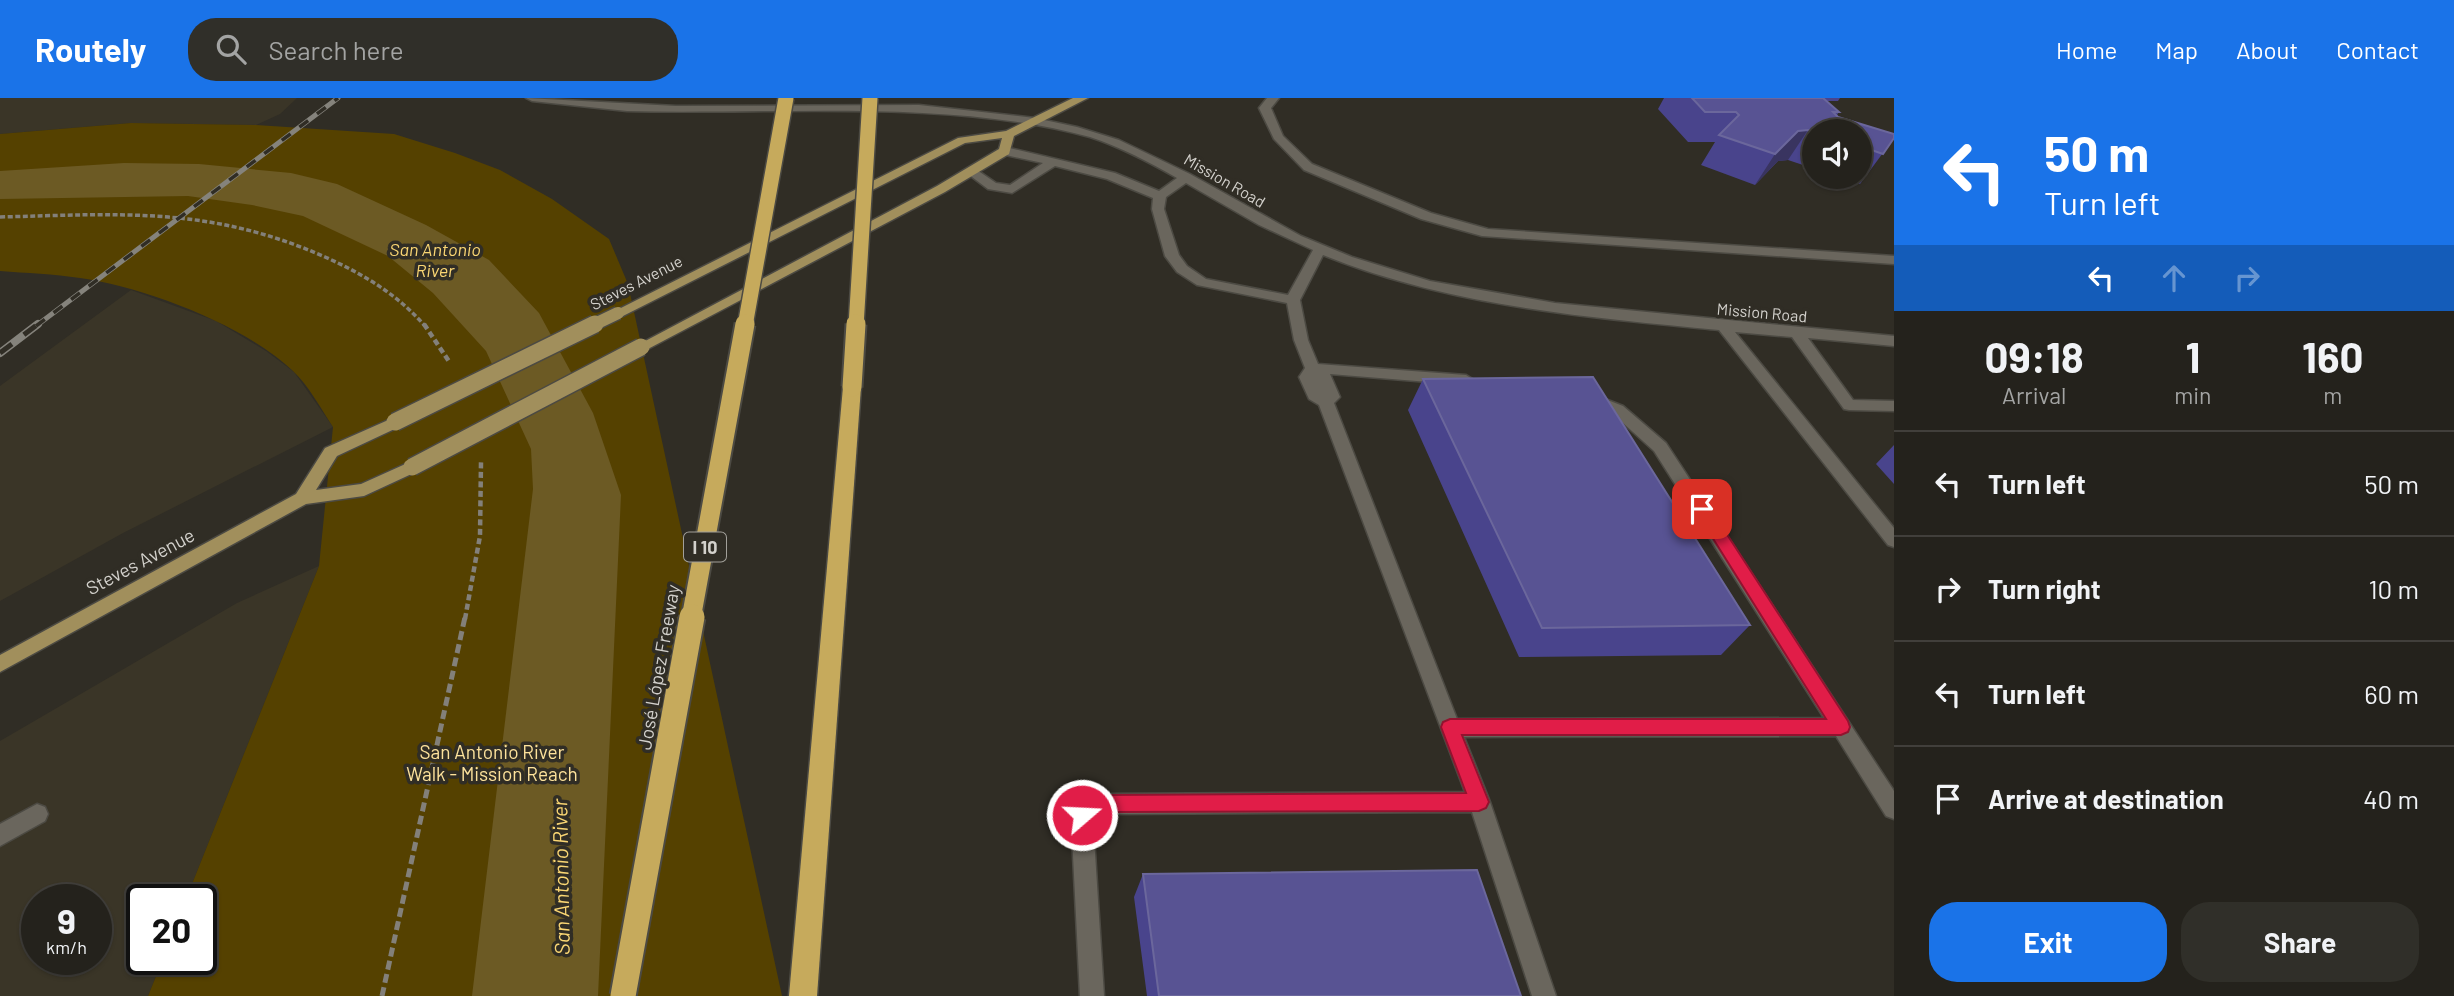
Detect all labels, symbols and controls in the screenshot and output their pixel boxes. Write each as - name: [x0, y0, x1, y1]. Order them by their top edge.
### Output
- search box: [188, 18, 678, 81]
- text: Routely: [35, 29, 146, 69]
- icon: search: [212, 30, 250, 68]
- text: Search here: [268, 34, 404, 65]
- text: Home: [2056, 35, 2117, 64]
- text: Map: [2155, 35, 2198, 64]
- text: About: [2236, 35, 2298, 64]
- text: Contact: [2336, 35, 2419, 64]
- map controls: [1802, 119, 1872, 189]
- button: sound: [1802, 119, 1872, 189]
- text: 50 m: [2044, 123, 2149, 182]
- icon: left: [1929, 126, 2020, 217]
- street label: Mission Road: [1181, 149, 1269, 211]
- text: Turn left: [2044, 183, 2161, 221]
- water label: San Antonio River: [389, 238, 481, 281]
- street label: Steves Avenue: [587, 251, 685, 313]
- icon: left: [2082, 259, 2120, 297]
- icon: ahead: [2155, 259, 2193, 297]
- icon: right: [2228, 259, 2266, 297]
- street label: Mission Road: [1716, 299, 1808, 325]
- text: 09:18: [1985, 331, 2084, 381]
- text: 1: [2185, 331, 2200, 381]
- text: 160: [2302, 331, 2363, 381]
- text: Arrival: [2002, 381, 2066, 409]
- text: min: [2174, 381, 2212, 409]
- text: m: [2323, 381, 2342, 409]
- icon: left: [1929, 465, 1967, 503]
- text: Turn left: [1988, 468, 2086, 499]
- text: 50 m: [2364, 468, 2419, 499]
- pin: [1672, 479, 1732, 539]
- icon: arrive: [1683, 490, 1721, 528]
- street label: Steves Avenue: [82, 523, 198, 599]
- road number: I 10: [684, 532, 726, 561]
- icon: right: [1929, 570, 1967, 608]
- text: Turn right: [1988, 573, 2101, 604]
- text: 10 m: [2369, 573, 2419, 604]
- street label: José López Freeway: [632, 582, 684, 751]
- icon: left: [1929, 675, 1967, 713]
- text: Turn left: [1988, 678, 2086, 709]
- text: 60 m: [2364, 678, 2419, 709]
- park label: San Antonio River Walk - Mission Reach: [406, 740, 578, 785]
- position arrow: [1045, 778, 1119, 852]
- icon: arrive: [1929, 780, 1967, 818]
- text: Arrive at destination: [1988, 783, 2224, 814]
- text: 40 m: [2363, 783, 2419, 814]
- water label: San Antonio River: [546, 798, 574, 955]
- speed limit sign: 20: [126, 884, 217, 975]
- text: 9: [57, 899, 76, 941]
- button: Exit: [1929, 902, 2167, 982]
- button: Share: [2181, 902, 2419, 982]
- text: km/h: [46, 936, 87, 958]

